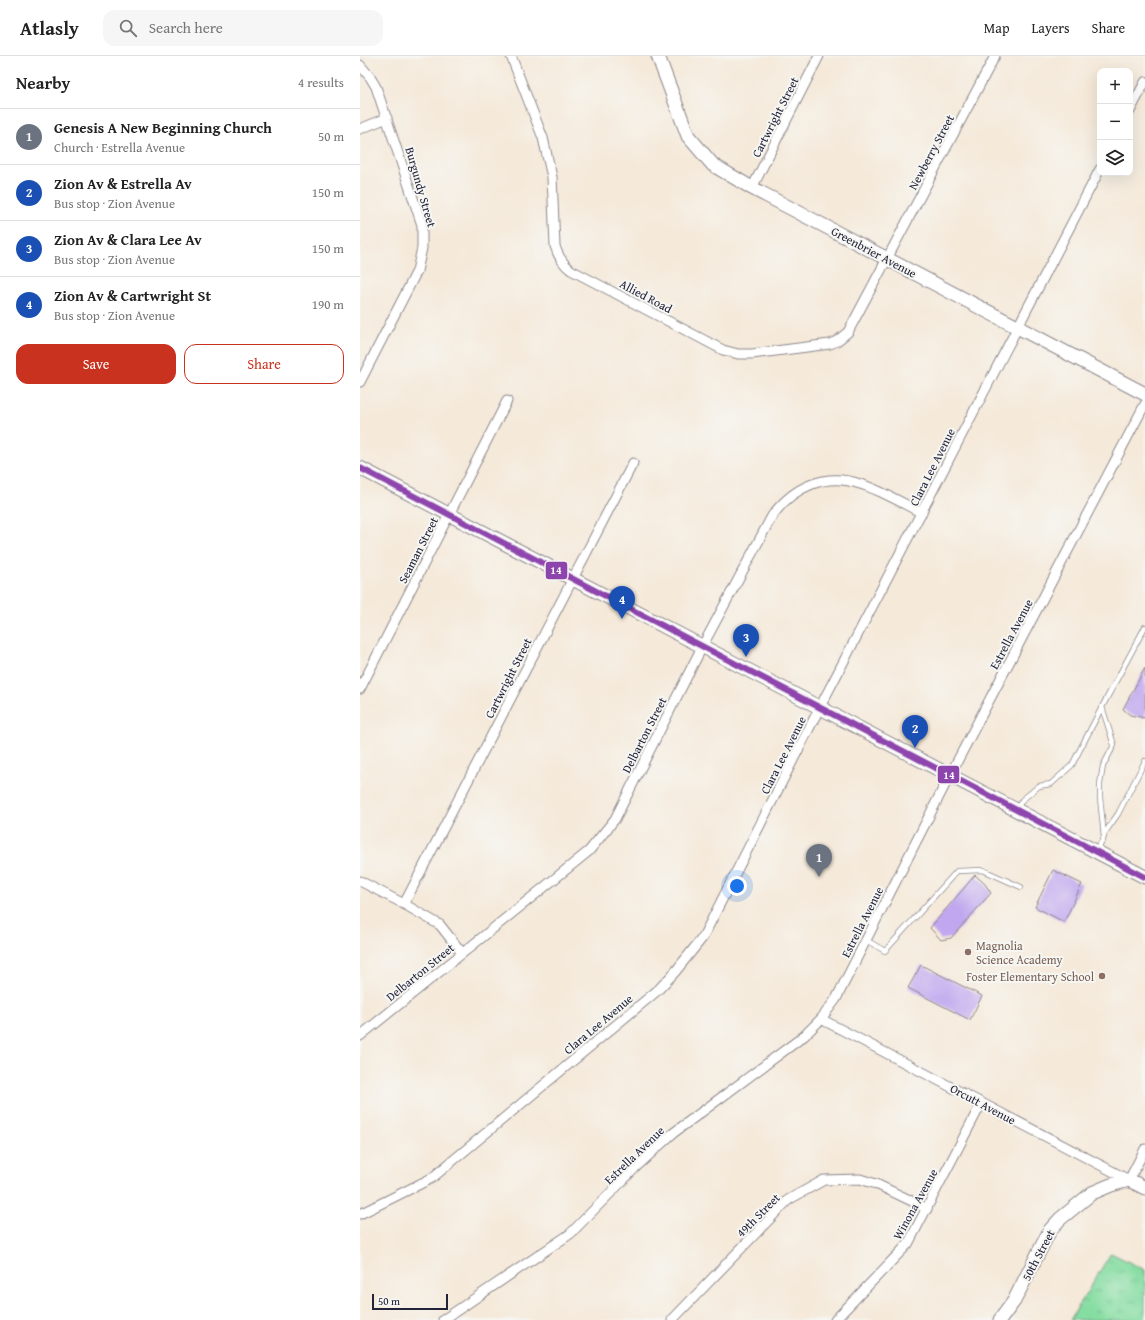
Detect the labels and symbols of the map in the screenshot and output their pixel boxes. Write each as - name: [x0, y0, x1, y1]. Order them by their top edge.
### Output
- street label: Cartwright Street: [747, 73, 803, 160]
- street label: Newberry Street: [904, 111, 958, 193]
- street label: Burgundy Street: [401, 145, 441, 230]
- street label: Greenbrier Avenue: [828, 222, 920, 282]
- street label: Allied Road: [617, 275, 676, 317]
- street label: Clara Lee Avenue: [905, 425, 959, 509]
- street label: Seaman Street: [394, 513, 442, 586]
- line badge: 14: [545, 561, 568, 580]
- text: 14: [550, 562, 562, 578]
- pin: 4: [609, 586, 635, 619]
- street label: Estrella Avenue: [985, 596, 1037, 672]
- pin: 3: [733, 624, 759, 657]
- street label: Cartwright Street: [480, 634, 536, 721]
- street label: Delbarton Street: [618, 693, 671, 776]
- street label: Clara Lee Avenue: [756, 713, 810, 797]
- pin: 2: [902, 715, 928, 748]
- line badge: 14: [937, 765, 960, 784]
- text: 14: [943, 767, 955, 783]
- pin: 1: [806, 844, 832, 877]
- your location: [727, 876, 747, 896]
- street label: Estrella Avenue: [837, 883, 887, 960]
- place label: Magnolia Science Academy: [976, 937, 1063, 968]
- street label: Delbarton Street: [382, 939, 458, 1005]
- marker: Magnolia Science Academy: [963, 947, 973, 957]
- place label: Foster Elementary School: [966, 968, 1095, 985]
- marker: Foster Elementary School: [1097, 971, 1107, 981]
- street label: Clara Lee Avenue: [560, 990, 636, 1058]
- street label: Orcutt Avenue: [947, 1080, 1019, 1129]
- street label: Estrella Avenue: [600, 1122, 668, 1188]
- street label: Winona Avenue: [889, 1165, 942, 1242]
- street label: 49th Street: [732, 1189, 784, 1241]
- street label: 50th Street: [1017, 1226, 1059, 1284]
- scale bar: [372, 1292, 448, 1311]

